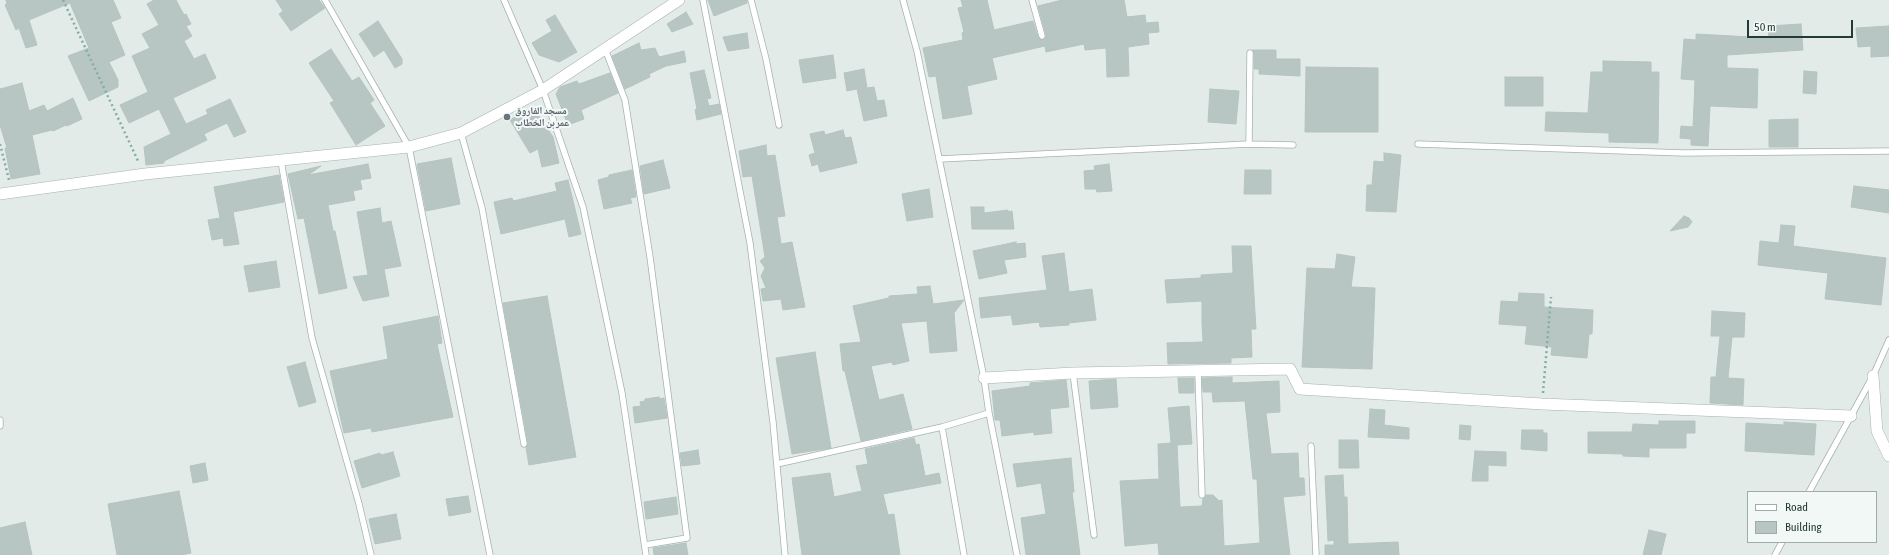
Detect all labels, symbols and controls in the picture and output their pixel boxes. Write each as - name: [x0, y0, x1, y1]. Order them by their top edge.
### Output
- scale bar: [1749, 12, 1855, 38]
- text: 50 m: [1754, 20, 1776, 34]
- place label: مسجد الفاروق عمر بن الخطاب: [515, 105, 569, 128]
- marker: مسجد الفاروق عمر بن الخطاب: [502, 112, 512, 122]
- legend: [1747, 491, 1877, 543]
- text: Road: [1785, 500, 1808, 514]
- text: Building: [1785, 520, 1822, 534]

